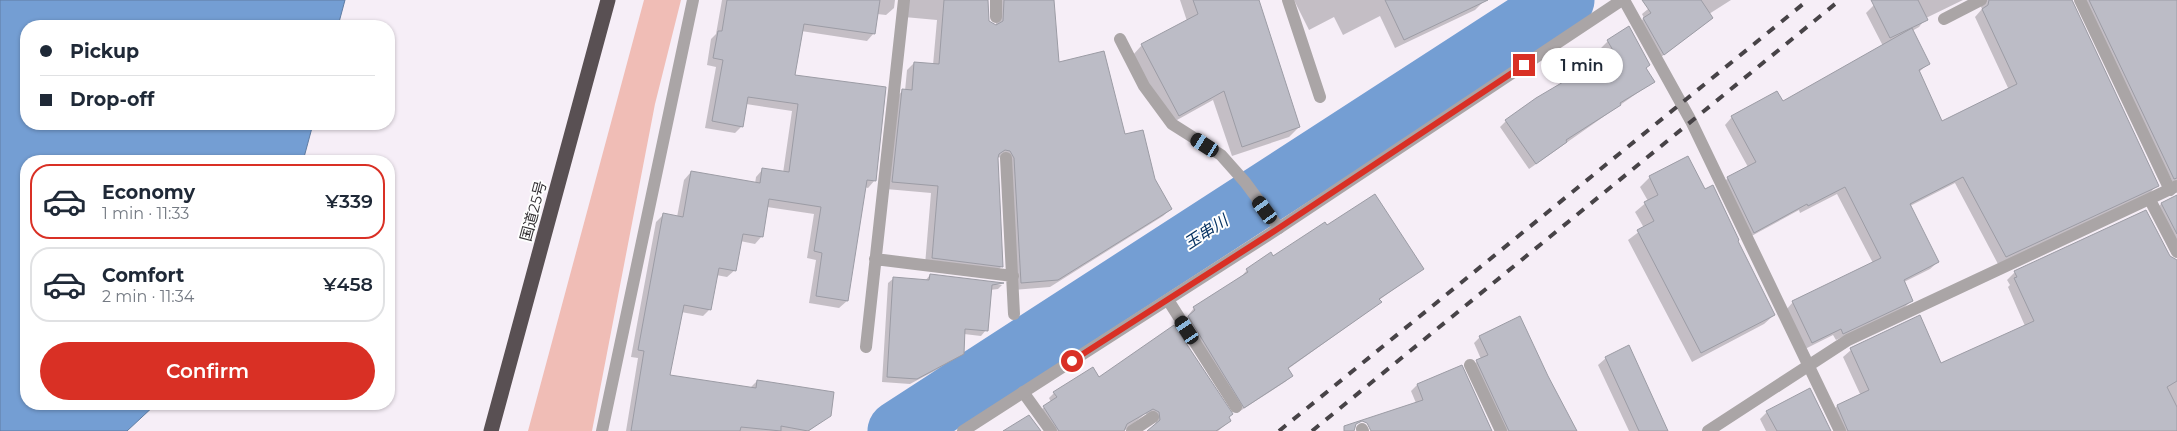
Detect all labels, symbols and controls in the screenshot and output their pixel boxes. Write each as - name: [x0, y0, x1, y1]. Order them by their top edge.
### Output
- text: Pickup: [70, 40, 139, 63]
- callout: 1 min: [1542, 48, 1624, 82]
- route end: [1513, 54, 1535, 76]
- text: 1 min: [1561, 56, 1603, 75]
- text: Drop-off: [70, 88, 154, 111]
- car: [1188, 131, 1221, 159]
- icon: car: [42, 179, 87, 224]
- street label: 国道25号: [516, 179, 550, 243]
- text: Economy: [102, 181, 195, 204]
- text: ¥339: [325, 190, 373, 213]
- car: [1250, 193, 1279, 227]
- text: 1 min · 11:33: [102, 204, 189, 223]
- water label: 玉串川: [1181, 210, 1233, 253]
- icon: car: [42, 262, 87, 307]
- text: Comfort: [102, 264, 184, 287]
- text: ¥458: [323, 273, 373, 296]
- text: 2 min · 11:34: [102, 287, 194, 306]
- car: [1172, 313, 1201, 347]
- button: Confirm: [40, 342, 375, 400]
- route start: [1061, 350, 1083, 372]

